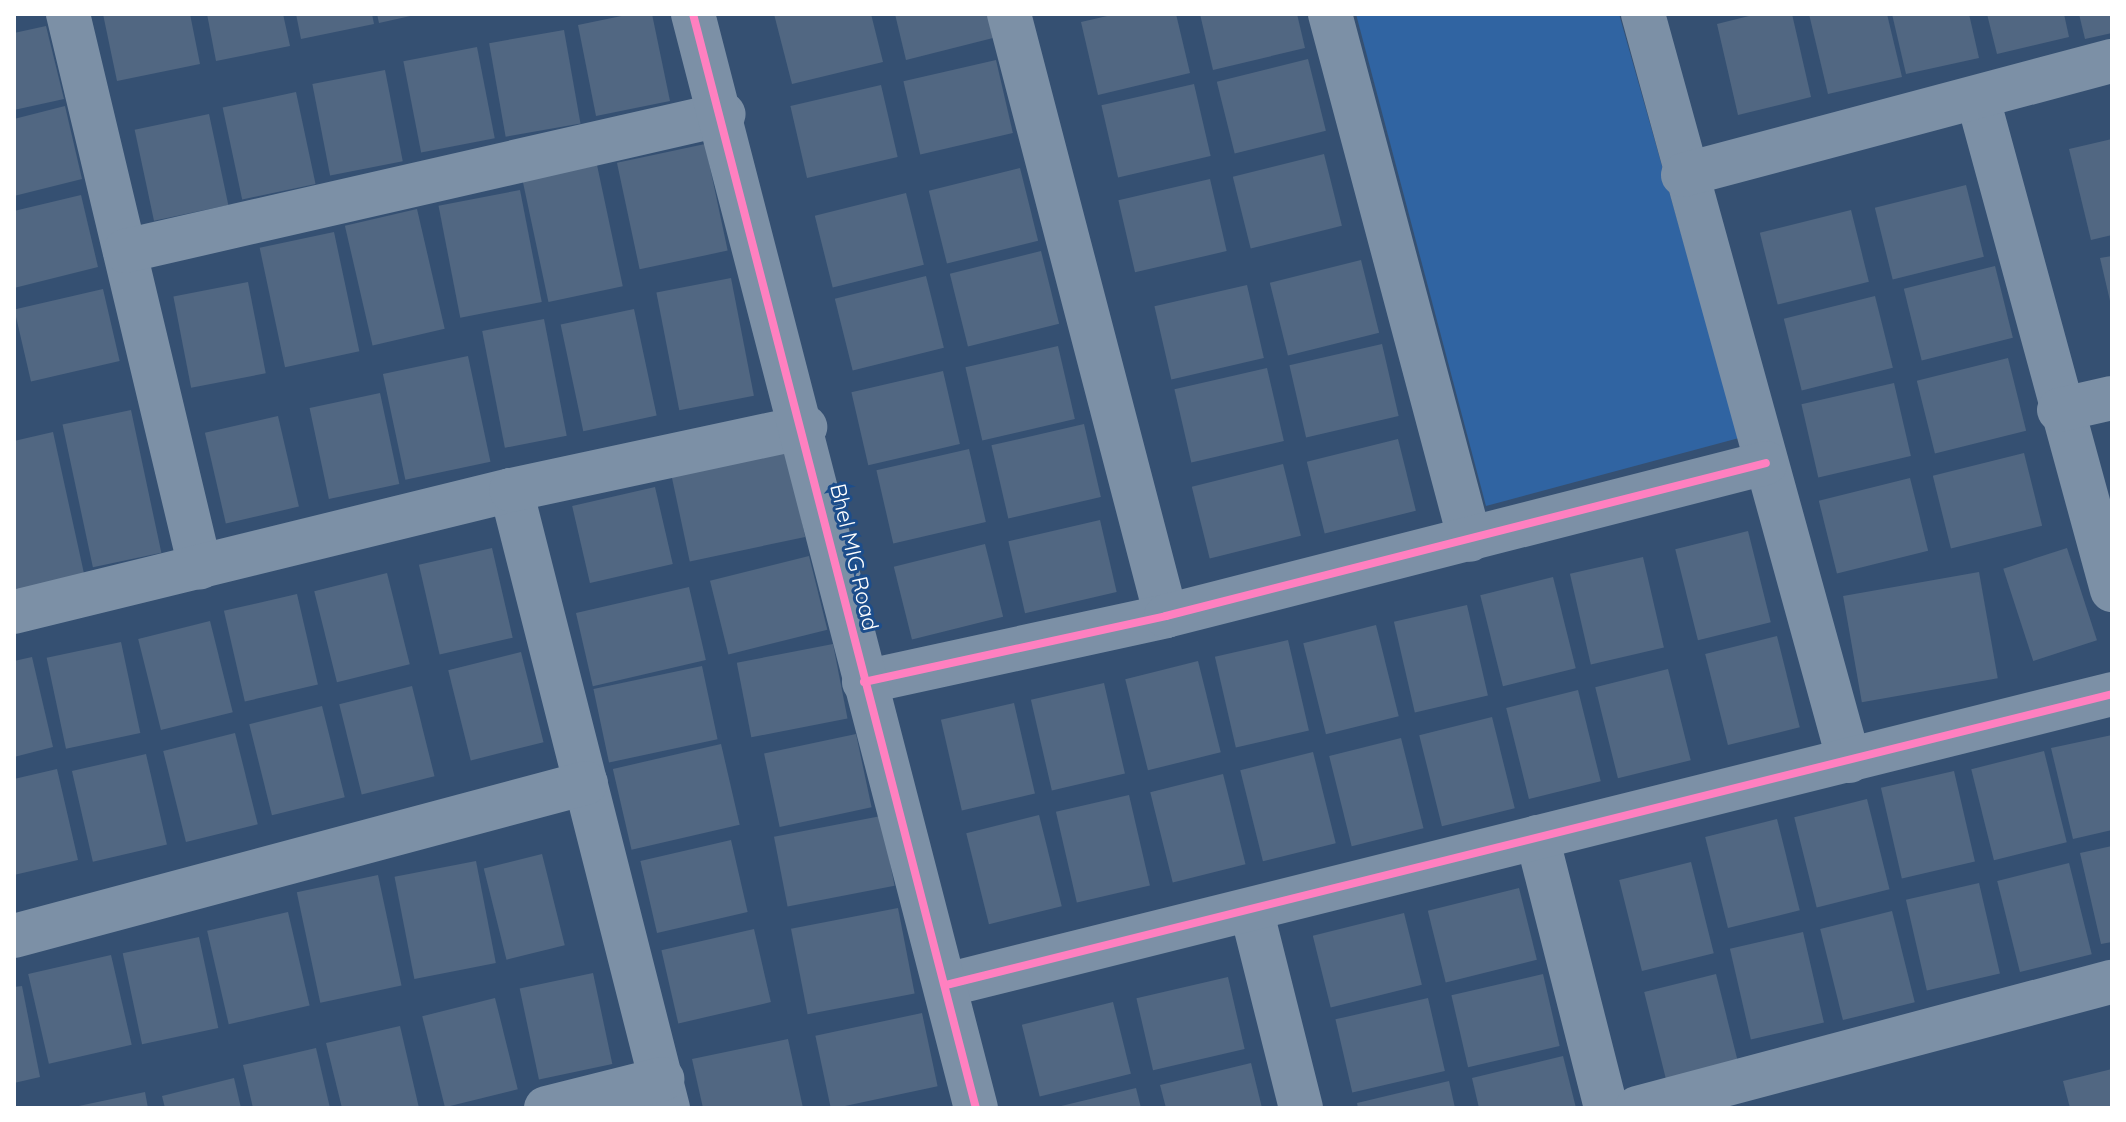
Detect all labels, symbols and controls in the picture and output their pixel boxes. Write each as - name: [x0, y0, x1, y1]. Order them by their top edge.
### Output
- street label: Bhel MIG Road: [824, 481, 884, 633]

